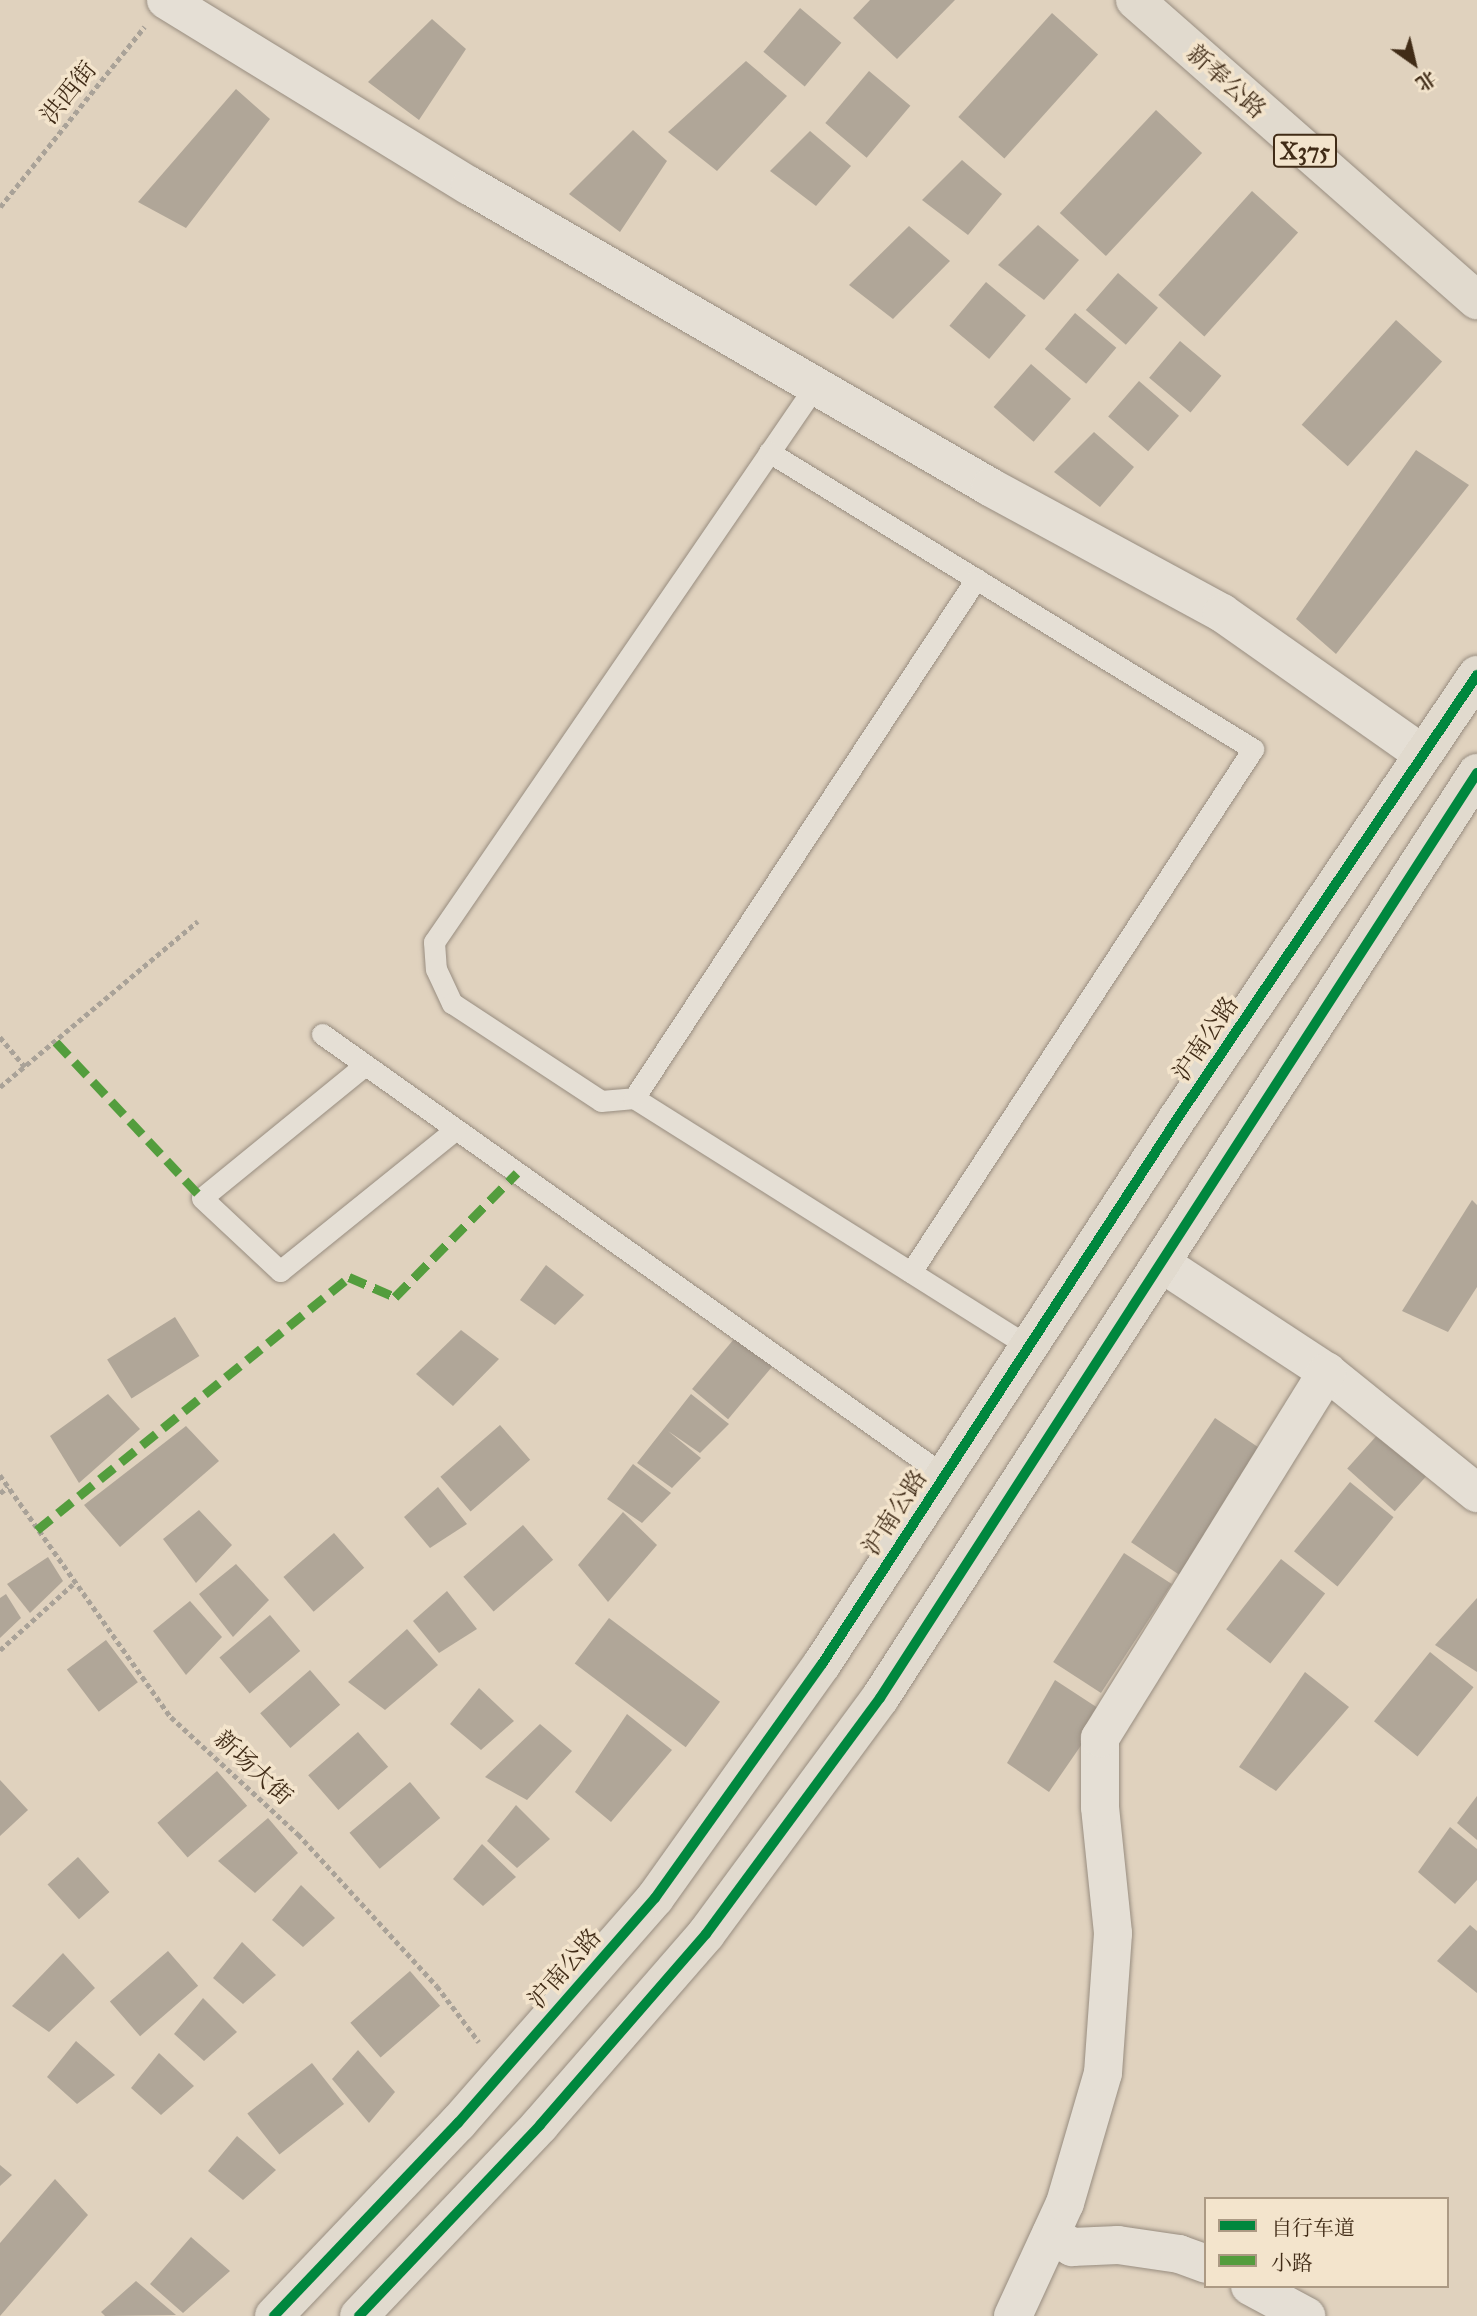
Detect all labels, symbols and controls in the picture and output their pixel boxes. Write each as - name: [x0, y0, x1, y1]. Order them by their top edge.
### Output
- north arrow: [1379, 28, 1449, 98]
- street label: 新奉公路: [1181, 39, 1271, 125]
- street label: 洪西街: [35, 56, 103, 130]
- text: 北: [1412, 66, 1440, 96]
- road number: X375: [1272, 132, 1338, 170]
- street label: 沪南公路: [1167, 991, 1245, 1087]
- street label: 沪南公路: [857, 1465, 933, 1561]
- street label: 新场大街: [208, 1725, 298, 1811]
- street label: 沪南公路: [523, 1923, 607, 2015]
- legend: [1204, 2197, 1449, 2288]
- text: 自行车道: [1271, 2215, 1355, 2241]
- text: 小路: [1271, 2250, 1313, 2276]

